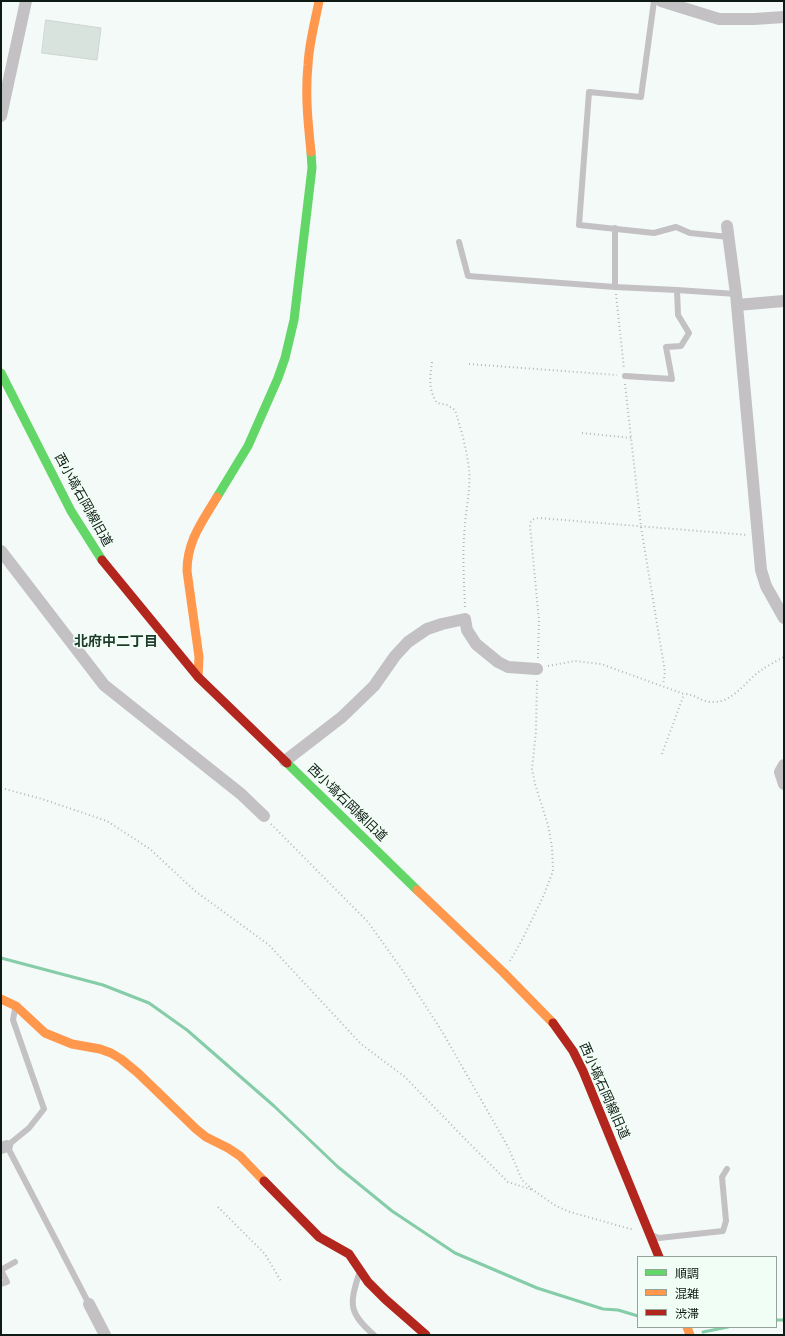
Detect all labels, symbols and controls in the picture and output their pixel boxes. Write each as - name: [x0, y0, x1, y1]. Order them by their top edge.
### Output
- street label: 西小塙石岡線旧道: [51, 451, 115, 549]
- district label: 北府中二丁目: [74, 634, 158, 650]
- street label: 西小塙石岡線旧道: [304, 761, 390, 845]
- street label: 西小塙石岡線旧道: [576, 1040, 632, 1142]
- legend: [637, 1256, 777, 1328]
- text: 順調: [675, 1267, 699, 1281]
- text: 混雑: [675, 1287, 699, 1301]
- text: 渋滞: [675, 1307, 699, 1321]

